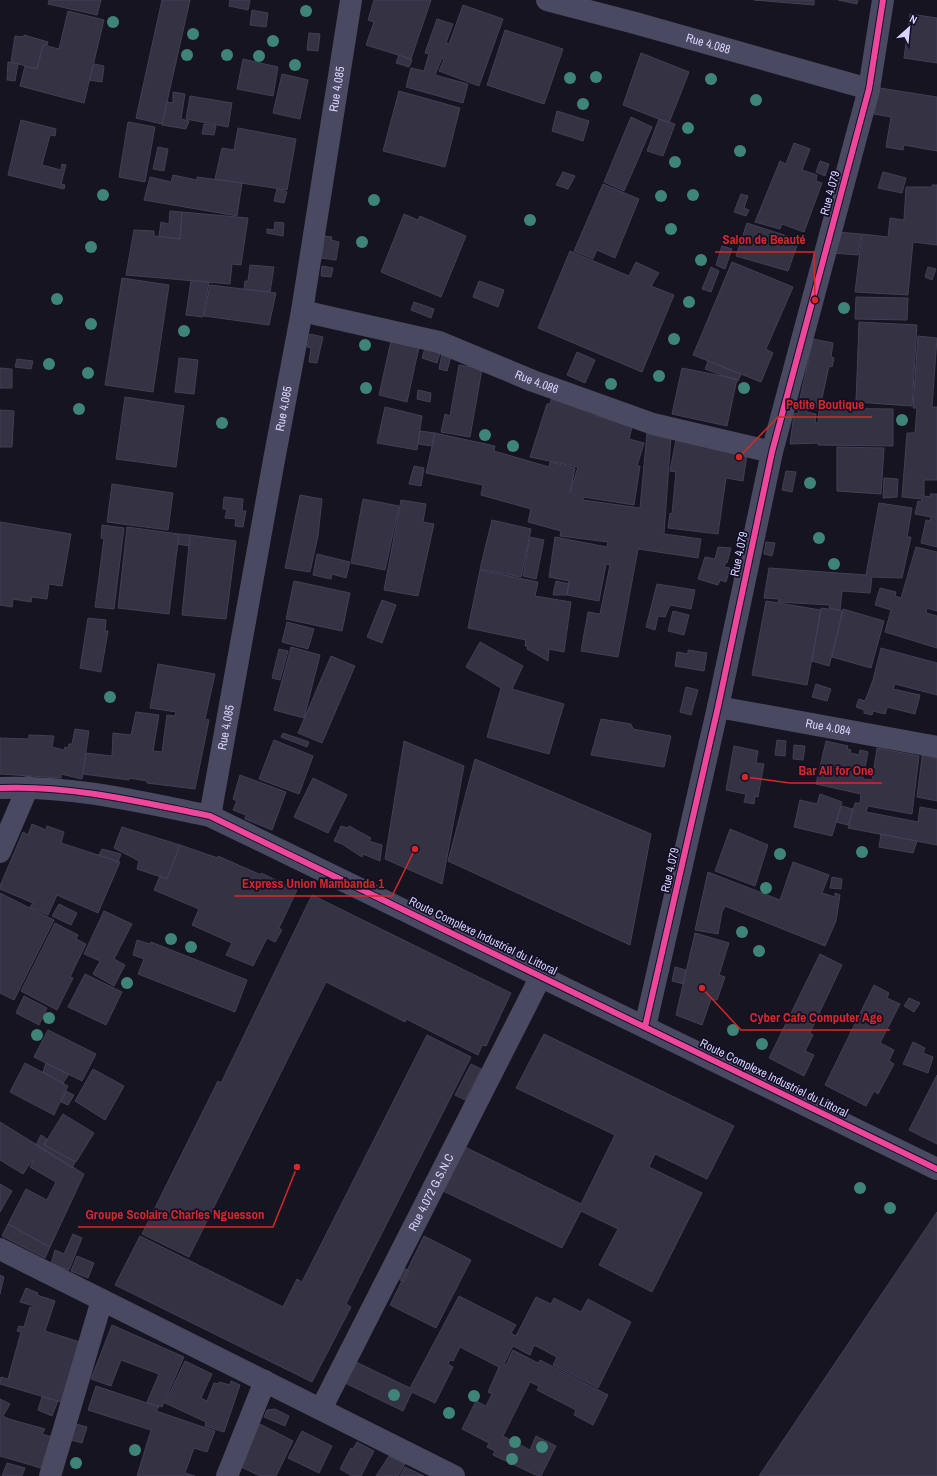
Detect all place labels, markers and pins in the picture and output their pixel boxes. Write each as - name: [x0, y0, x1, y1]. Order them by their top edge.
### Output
- callout: Salon de Beauté: [715, 227, 814, 252]
- callout: Petite Boutique: [778, 392, 872, 417]
- callout: Bar All for One: [790, 758, 882, 783]
- callout: Express Union Mambanda 1: [234, 871, 392, 896]
- callout: Cyber Cafe Computer Age: [741, 1005, 890, 1030]
- callout: Groupe Scolaire Charles Nguesson: [78, 1202, 273, 1227]

